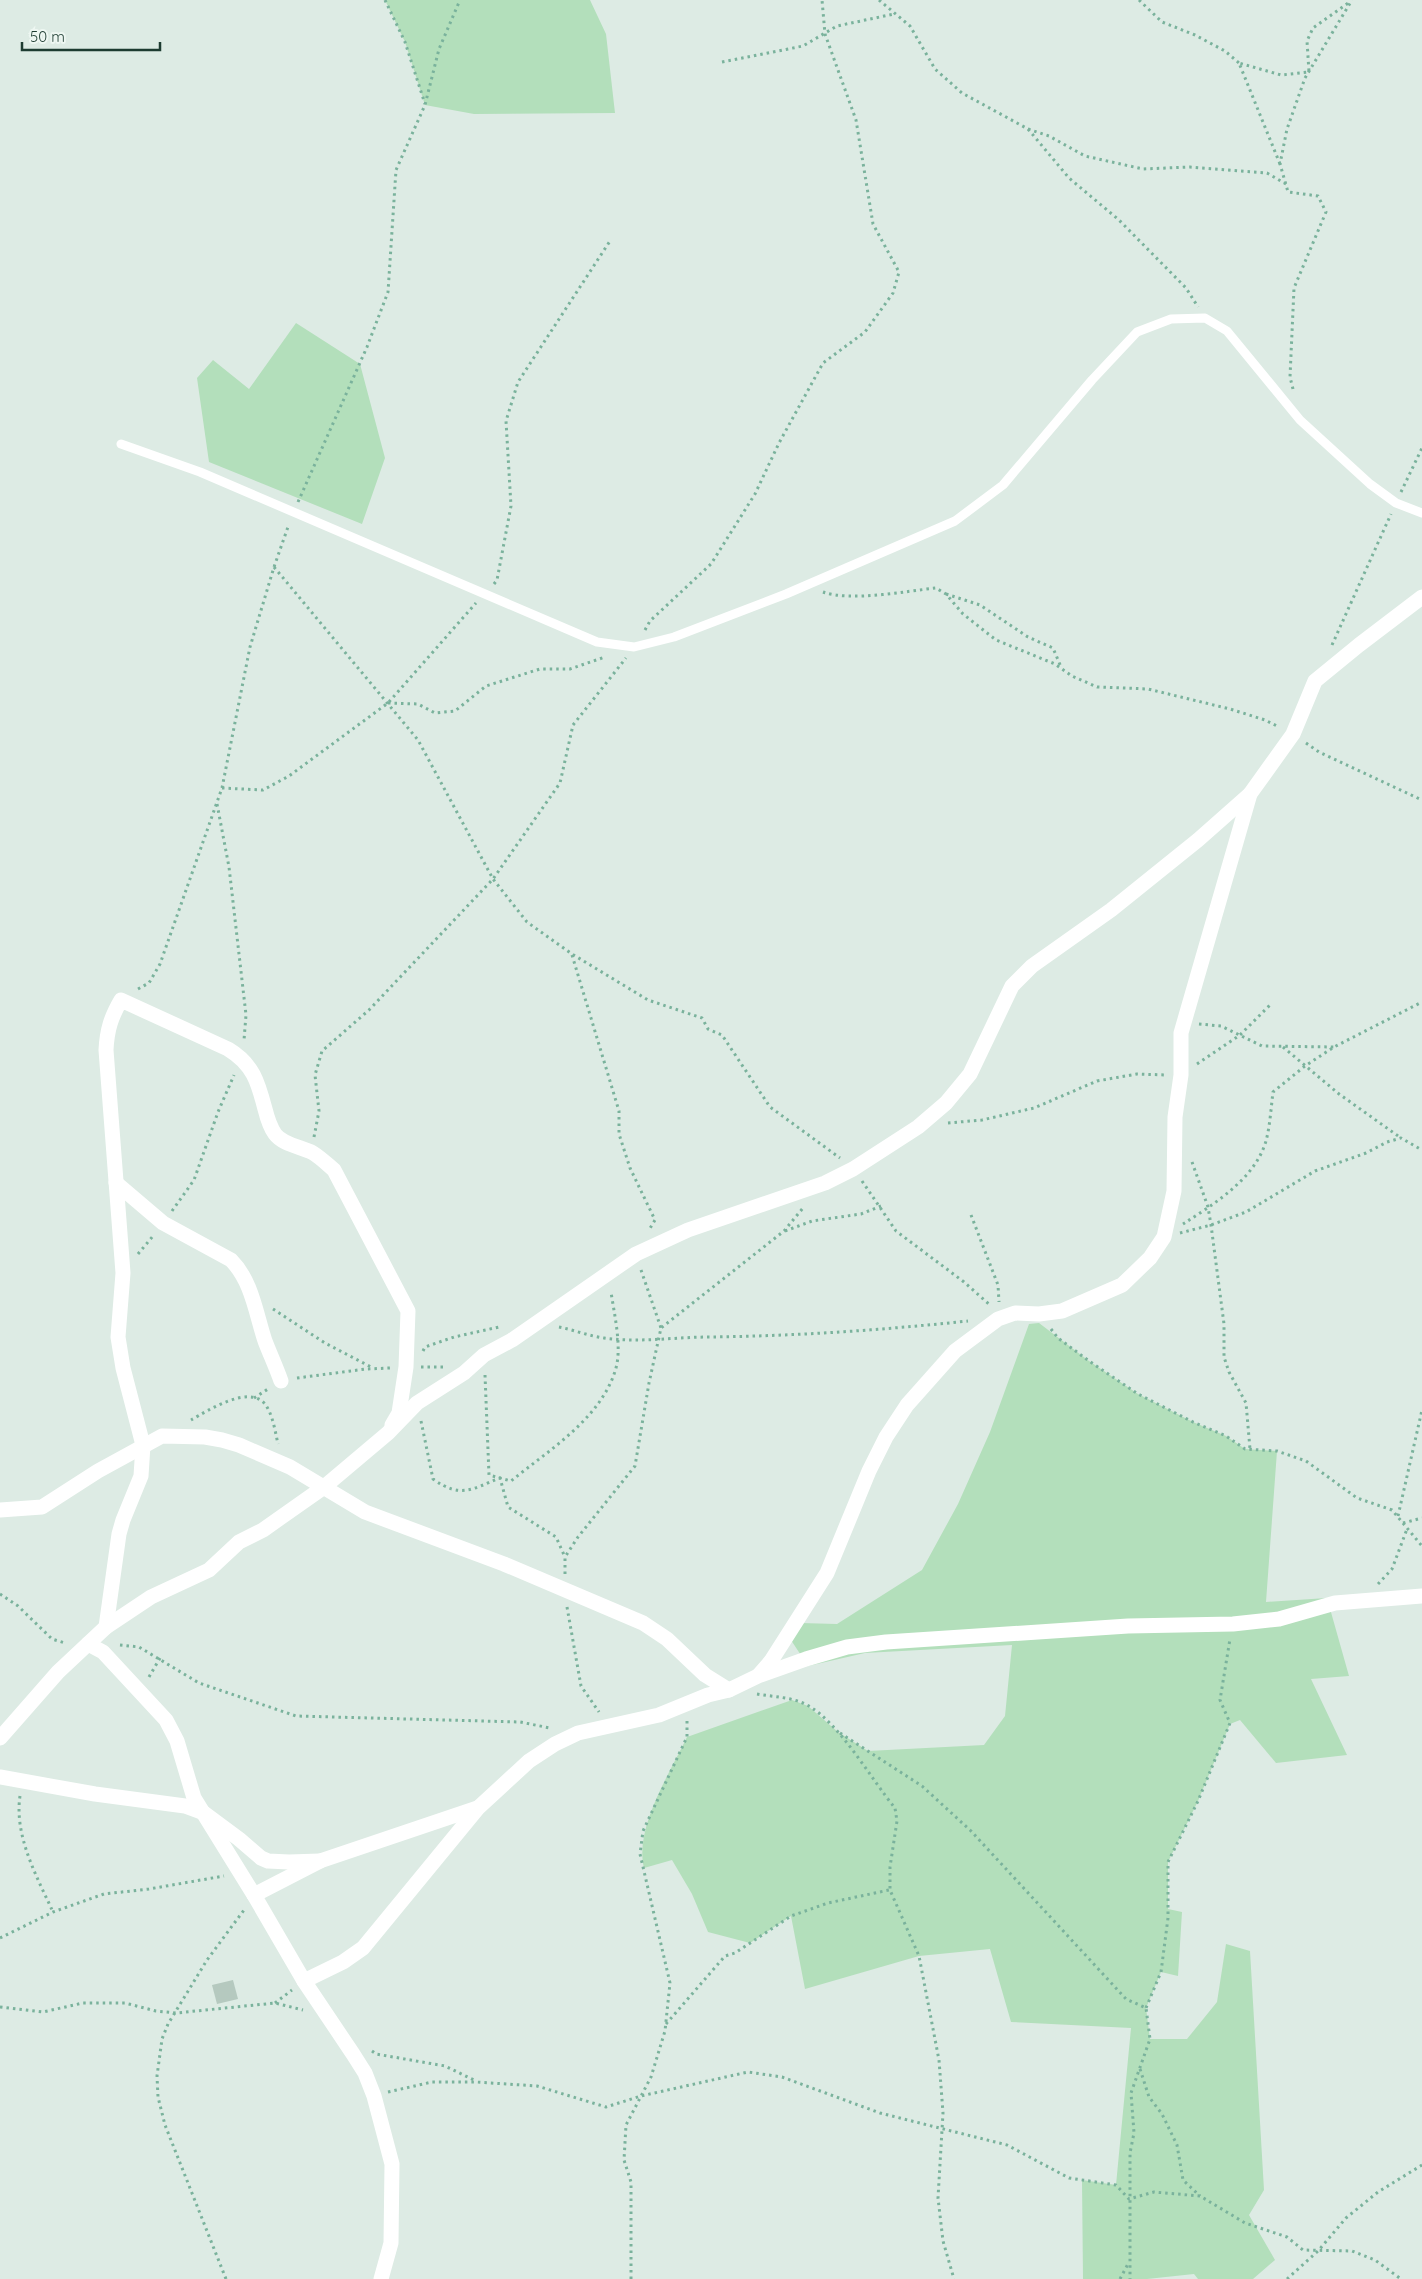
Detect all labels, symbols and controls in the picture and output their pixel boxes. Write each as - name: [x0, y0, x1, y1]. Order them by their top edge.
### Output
- scale bar: [22, 20, 160, 52]
- text: 50 m: [30, 27, 65, 46]

